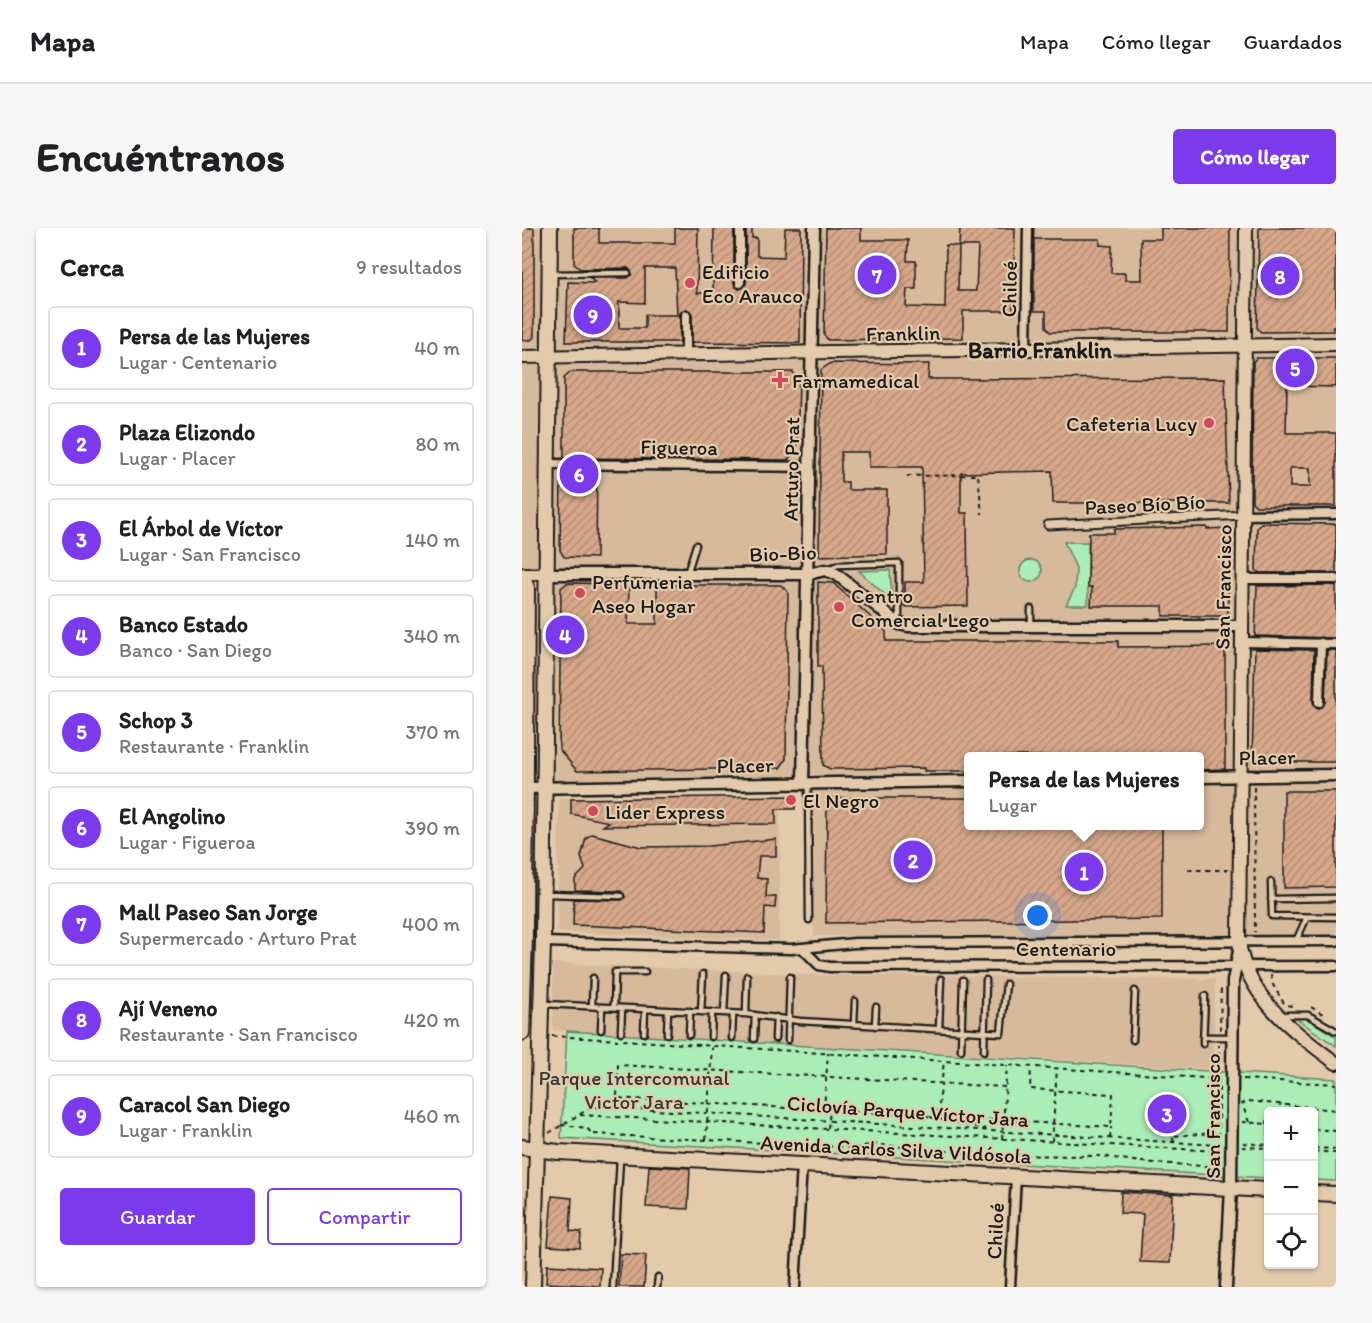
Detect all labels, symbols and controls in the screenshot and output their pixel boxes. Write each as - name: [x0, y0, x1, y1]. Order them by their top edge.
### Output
- text: Mapa: [30, 24, 95, 58]
- text: Mapa: [1020, 29, 1069, 54]
- text: Cómo llegar: [1102, 29, 1211, 54]
- text: Guardados: [1244, 29, 1342, 54]
- button: Cómo llegar: [1173, 129, 1336, 184]
- text: Encuéntranos: [36, 131, 285, 182]
- text: Cerca: [60, 251, 124, 283]
- pin: 7: [858, 252, 896, 298]
- pin: 8: [1260, 254, 1299, 298]
- text: 9 resultados: [356, 255, 462, 279]
- place label: Edificio Eco Arauco: [702, 259, 803, 308]
- street label: Chiloé: [996, 260, 1022, 318]
- marker: Edificio Eco Arauco: [683, 276, 697, 290]
- pin: 9: [574, 292, 612, 338]
- street label: Franklin: [866, 320, 940, 346]
- text: Persa de las Mujeres: [119, 323, 310, 350]
- text: 1: [77, 336, 86, 360]
- text: 40 m: [414, 336, 460, 360]
- district label: Barrio Franklin: [968, 337, 1113, 364]
- pin: 5: [1276, 346, 1314, 390]
- text: Lugar · Centenario: [119, 350, 277, 374]
- place label: Farmamedical: [792, 368, 919, 393]
- marker: Farmamedical: [773, 373, 787, 387]
- place label: Cafeteria Lucy: [1066, 411, 1197, 436]
- marker: Cafeteria Lucy: [1202, 416, 1216, 430]
- street label: Arturo Prat: [778, 417, 804, 521]
- text: Plaza Elizondo: [119, 419, 255, 446]
- text: 2: [76, 432, 87, 456]
- text: 80 m: [415, 432, 460, 456]
- street label: Figueroa: [640, 434, 718, 460]
- text: Lugar · Placer: [119, 446, 235, 470]
- pin: 6: [560, 452, 598, 496]
- street label: Paseo Bío Bío: [1084, 488, 1206, 520]
- text: El Árbol de Víctor: [119, 515, 282, 542]
- street label: San Francisco: [1209, 524, 1237, 650]
- text: 3: [76, 528, 87, 552]
- text: 140 m: [405, 528, 460, 552]
- street label: Bio-Bio: [749, 539, 817, 567]
- text: Lugar · San Francisco: [119, 542, 301, 566]
- place label: Perfumeria Aseo Hogar: [592, 569, 696, 618]
- place label: Centro Comercial Lego: [851, 583, 990, 632]
- marker: Perfumeria Aseo Hogar: [573, 586, 587, 600]
- marker: Centro Comercial Lego: [832, 600, 846, 614]
- text: Banco Estado: [119, 611, 248, 638]
- pin: 4: [546, 612, 585, 658]
- text: 4: [75, 624, 88, 648]
- text: 340 m: [403, 624, 460, 648]
- text: Banco · San Diego: [119, 638, 272, 662]
- text: Schop 3: [119, 707, 193, 734]
- text: 5: [76, 720, 87, 744]
- text: 370 m: [406, 720, 460, 744]
- text: Restaurante · Franklin: [119, 734, 309, 758]
- street label: Placer: [1238, 744, 1296, 770]
- street label: Placer: [716, 752, 774, 778]
- popup: [964, 752, 1204, 830]
- text: Persa de las Mujeres: [988, 766, 1180, 793]
- place label: El Negro: [803, 788, 879, 813]
- marker: El Negro: [784, 793, 798, 807]
- text: Lugar: [988, 793, 1037, 817]
- place label: Lider Express: [605, 799, 725, 824]
- text: El Angolino: [119, 803, 225, 830]
- marker: Lider Express: [586, 804, 600, 818]
- text: 6: [76, 816, 87, 840]
- text: 390 m: [405, 816, 460, 840]
- text: Lugar · Figueroa: [119, 830, 255, 854]
- pin: 2: [894, 838, 932, 882]
- pin: 1: [1064, 850, 1104, 894]
- text: Mall Paseo San Jorge: [119, 899, 318, 926]
- your location: [1023, 901, 1052, 930]
- text: 7: [77, 912, 86, 936]
- text: 400 m: [402, 912, 460, 936]
- text: Supermercado · Arturo Prat: [119, 926, 357, 950]
- street label: Centenario: [1016, 936, 1116, 961]
- text: Ají Veneno: [119, 995, 217, 1022]
- text: 8: [76, 1008, 87, 1032]
- text: 420 m: [404, 1008, 460, 1032]
- text: Restaurante · San Francisco: [119, 1022, 358, 1046]
- street label: San Francisco: [1200, 1053, 1225, 1179]
- park label: Parque Intercomunal Victor Jara: [538, 1065, 730, 1114]
- street label: Ciclovía Parque Víctor Jara: [786, 1090, 1030, 1132]
- text: Caracol San Diego: [119, 1091, 290, 1118]
- pin: 3: [1148, 1092, 1186, 1136]
- text: 9: [76, 1104, 87, 1128]
- text: 460 m: [404, 1104, 460, 1128]
- map controls: [1264, 1107, 1318, 1269]
- button: +: [1264, 1107, 1318, 1161]
- text: Lugar · Franklin: [119, 1118, 252, 1142]
- street label: Avenida Carlos Silva Vildósola: [760, 1129, 1032, 1169]
- button: −: [1264, 1161, 1318, 1215]
- button: Guardar: [60, 1188, 255, 1245]
- button: Compartir: [267, 1188, 462, 1245]
- street label: Chiloé: [981, 1202, 1009, 1260]
- button: locate: [1264, 1215, 1318, 1269]

